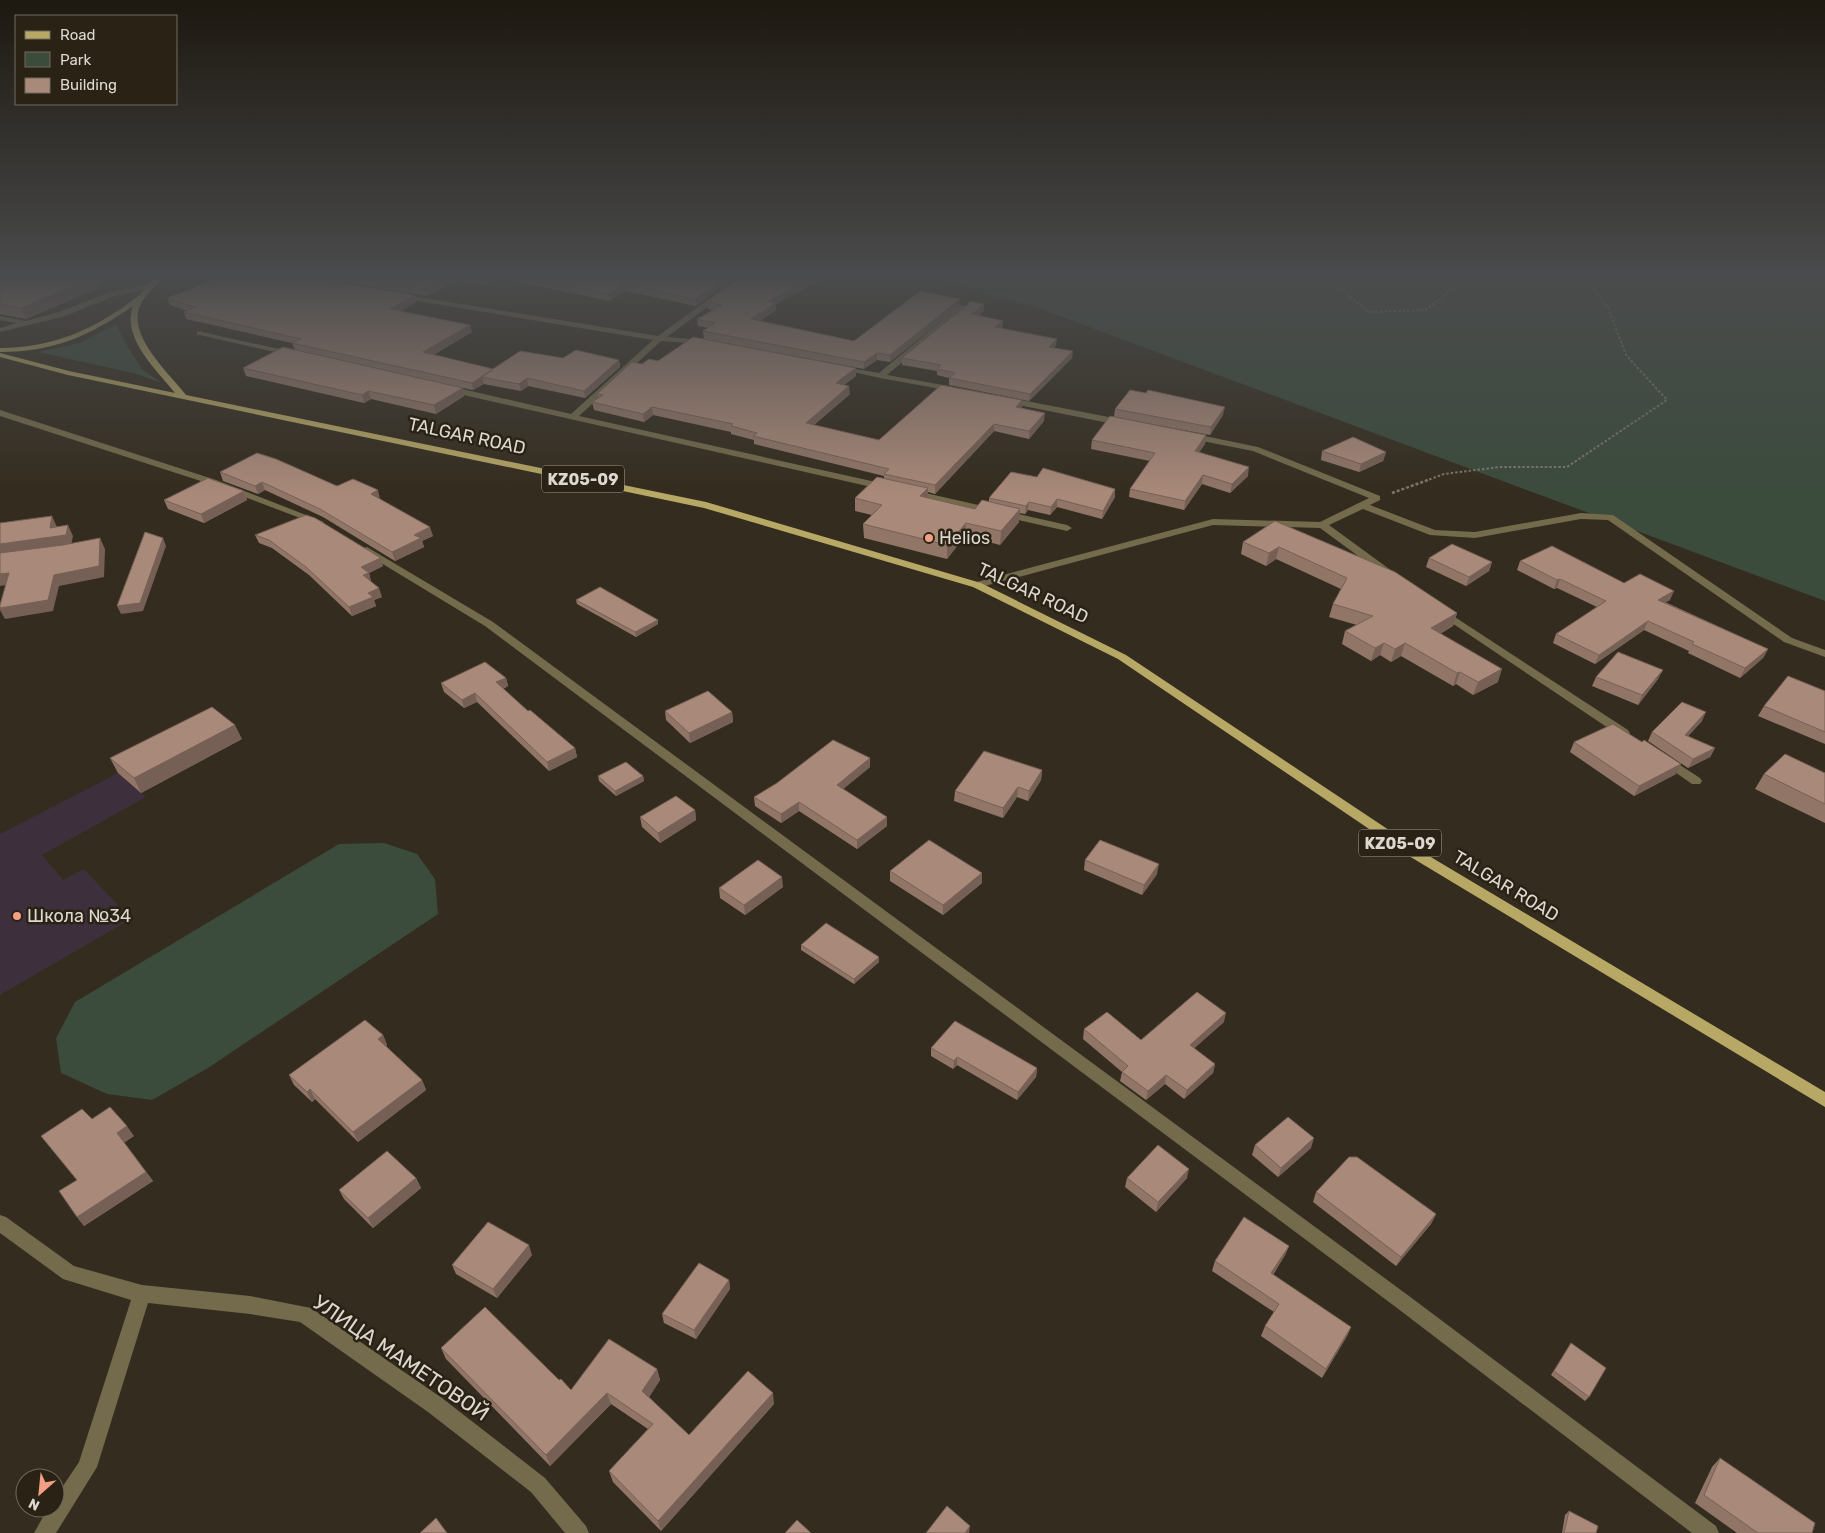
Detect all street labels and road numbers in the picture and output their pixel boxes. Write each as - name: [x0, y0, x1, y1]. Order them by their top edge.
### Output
- street label: TALGAR ROAD: [406, 413, 528, 459]
- road number: KZ05-09: [542, 466, 624, 492]
- street label: TALGAR ROAD: [974, 558, 1092, 628]
- road number: KZ05-09: [1359, 830, 1441, 856]
- street label: TALGAR ROAD: [1449, 846, 1563, 926]
- street label: УЛИЦА МАМЕТОВОЙ: [308, 1289, 494, 1426]

